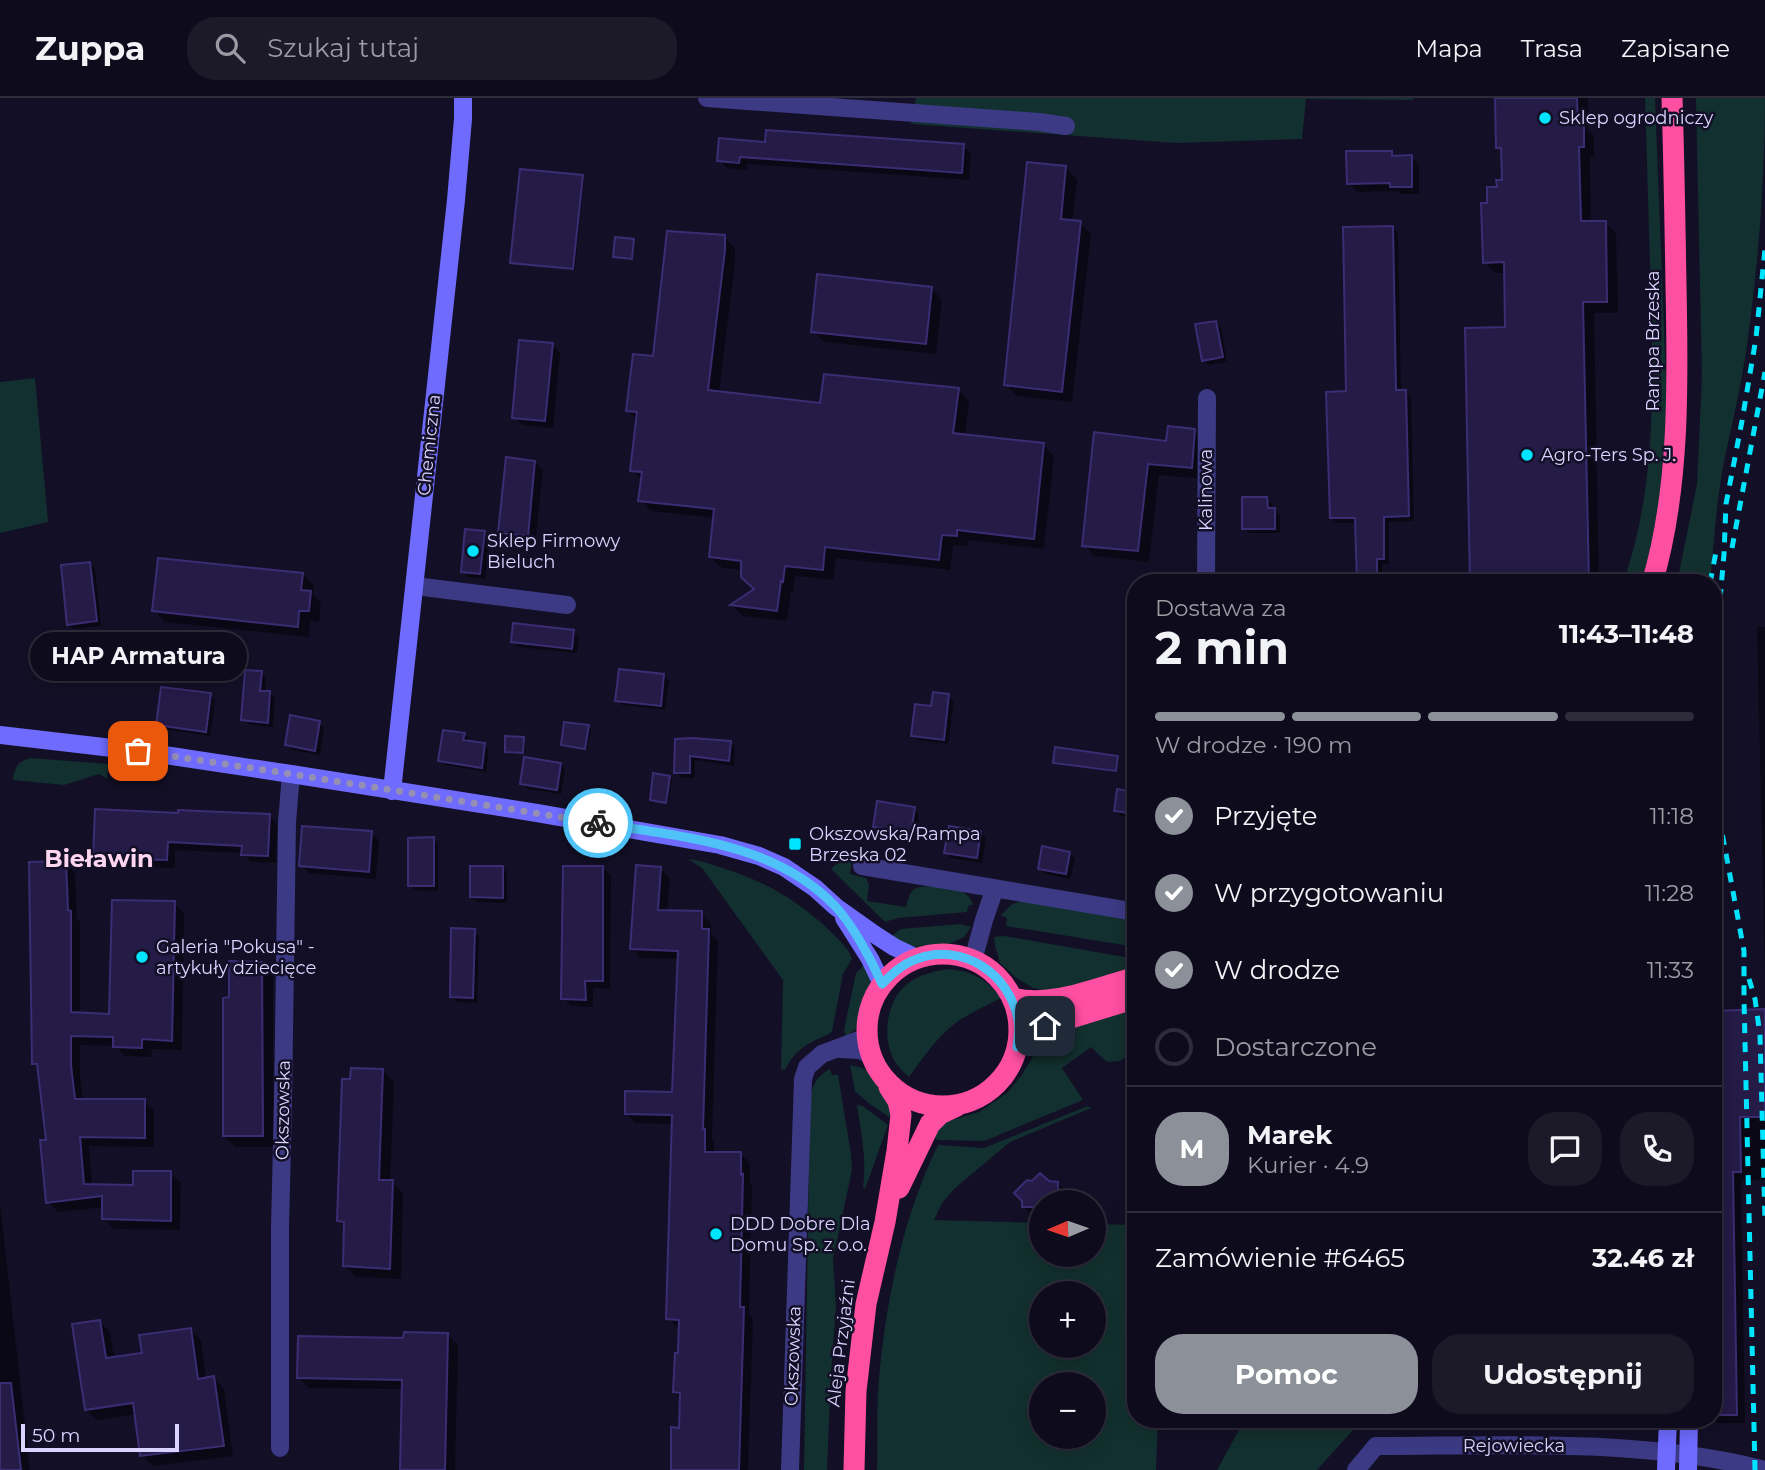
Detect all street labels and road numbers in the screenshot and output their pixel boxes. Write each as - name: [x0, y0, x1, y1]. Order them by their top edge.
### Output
- street label: Rampa Brzeska: [1642, 271, 1664, 411]
- street label: Chemiczna: [413, 393, 445, 497]
- street label: Kalinowa: [1195, 449, 1217, 531]
- street label: Okszowska: [271, 1060, 295, 1160]
- street label: Aleja Przyjaźni: [822, 1278, 860, 1408]
- street label: Okszowska: [780, 1306, 806, 1406]
- street label: Rejowiecka: [1463, 1435, 1565, 1457]

